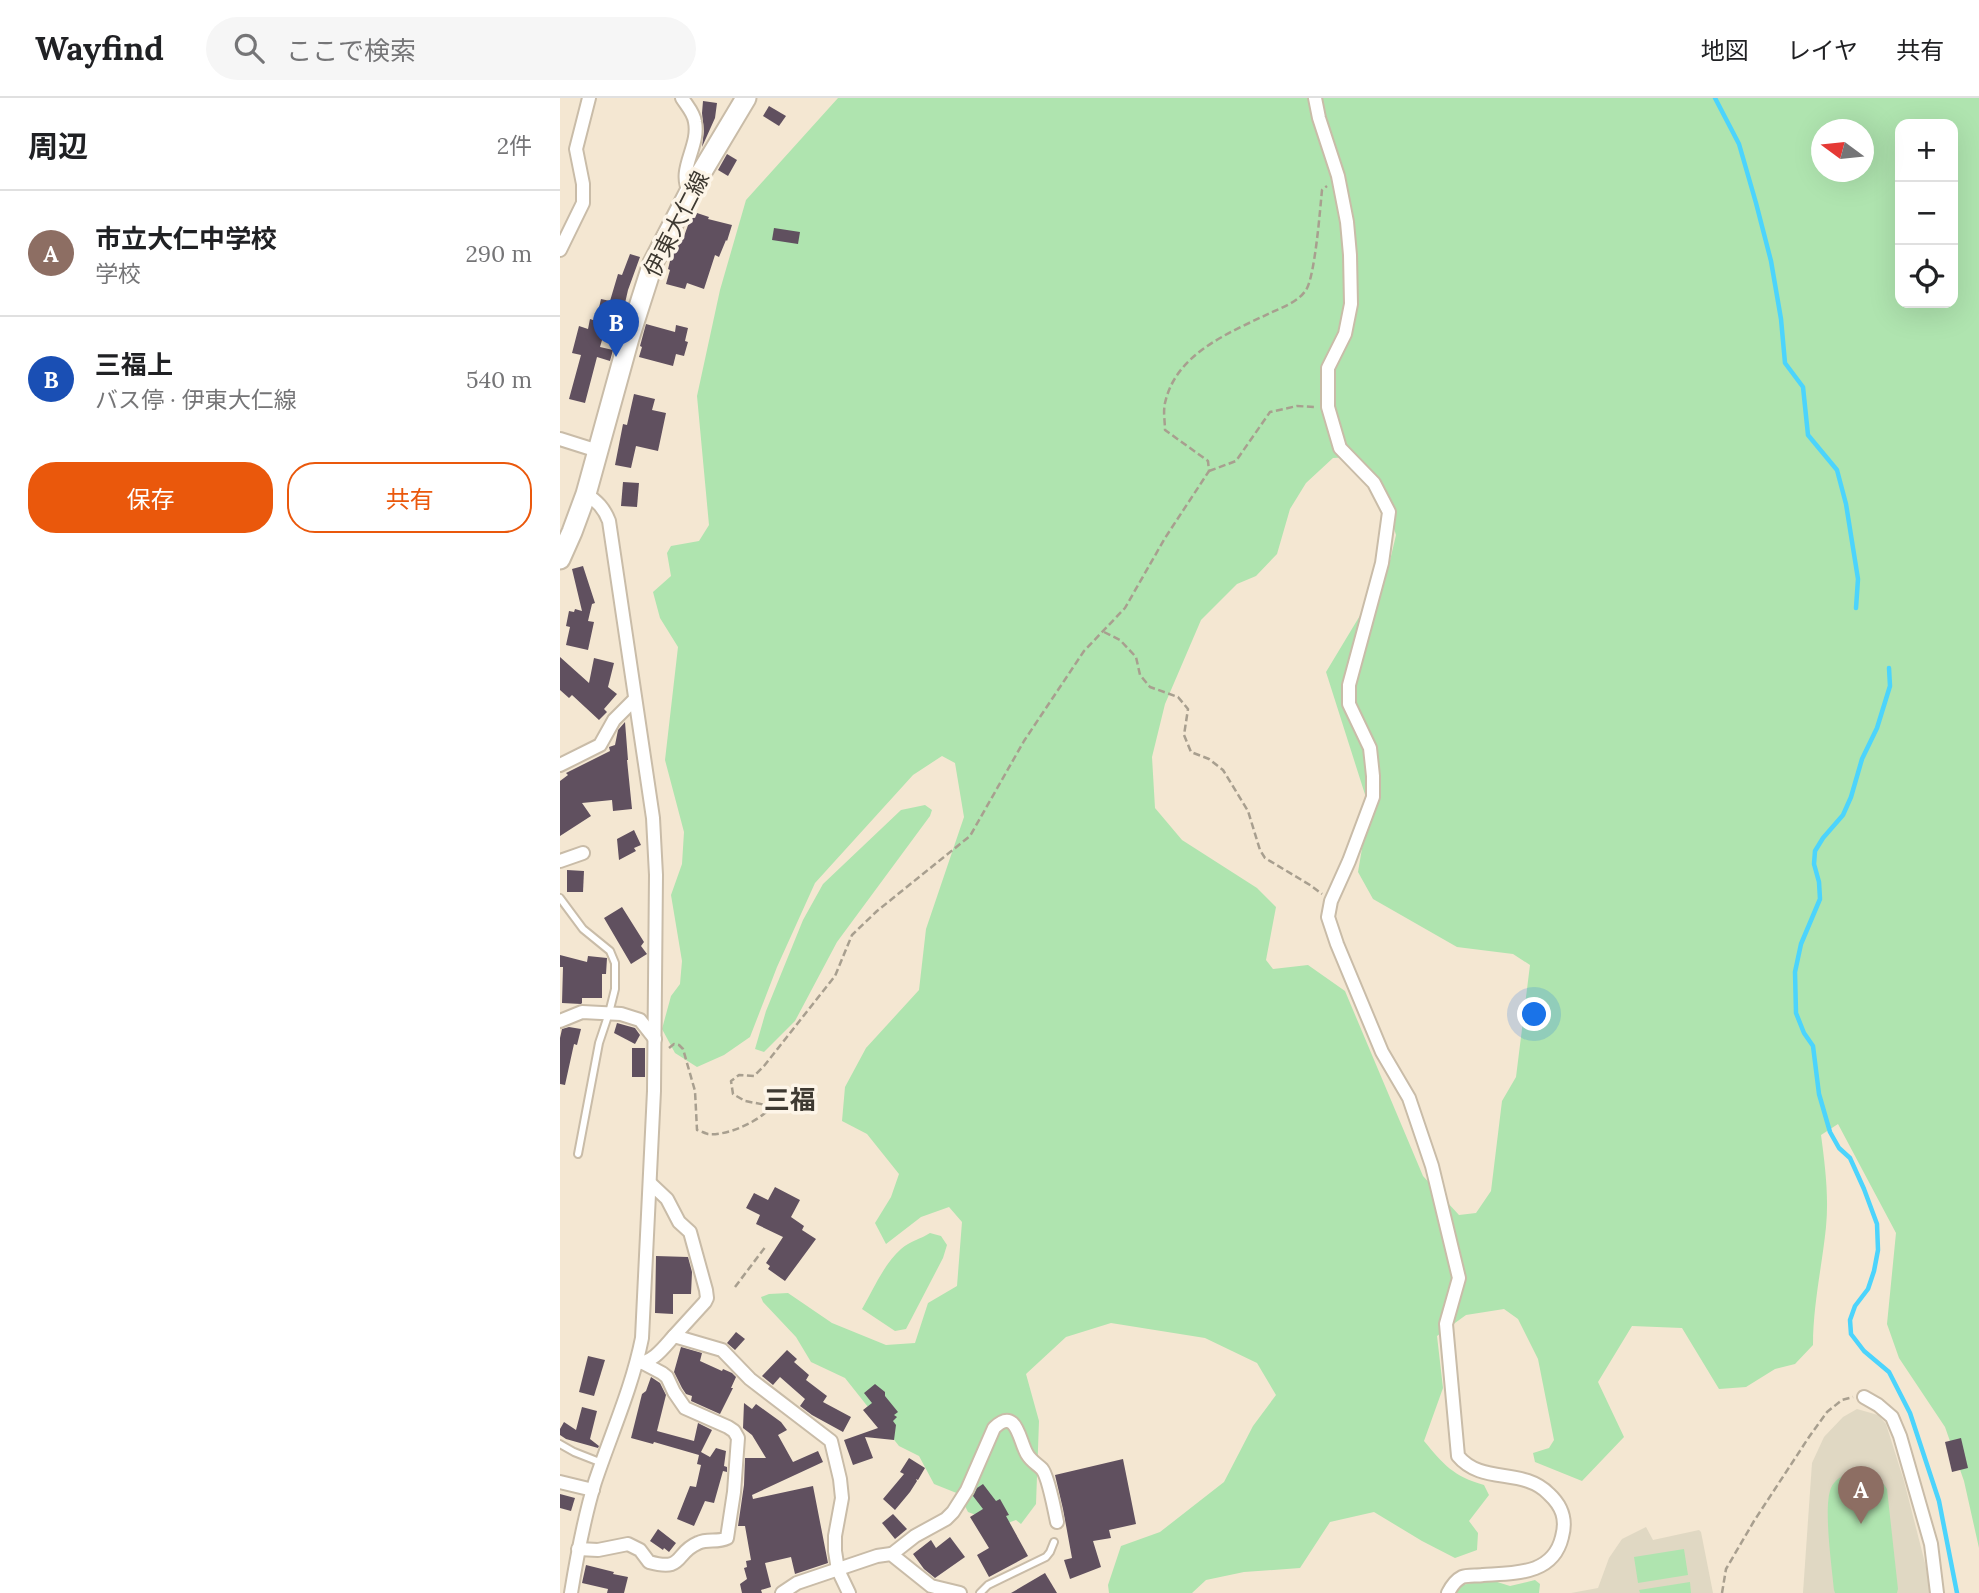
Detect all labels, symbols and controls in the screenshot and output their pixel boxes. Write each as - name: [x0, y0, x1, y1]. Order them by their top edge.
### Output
- search box: [206, 17, 696, 80]
- text: Wayfind: [35, 27, 164, 69]
- icon: search: [230, 29, 268, 67]
- text: ここで検索: [286, 34, 416, 67]
- text: 地図: [1701, 35, 1749, 66]
- text: レイヤ: [1787, 35, 1858, 66]
- text: 共有: [1896, 35, 1944, 66]
- north arrow: [1811, 119, 1874, 182]
- map controls: [1895, 119, 1958, 308]
- button: +: [1895, 119, 1958, 182]
- text: 周辺: [28, 127, 88, 165]
- text: 2件: [497, 131, 532, 160]
- street label: 伊東大仁線: [637, 166, 715, 282]
- button: −: [1895, 182, 1958, 245]
- text: 市立大仁中学校: [95, 222, 277, 255]
- text: A: [43, 239, 59, 268]
- text: 290 m: [465, 239, 532, 268]
- button: locate: [1895, 245, 1958, 308]
- text: 学校: [95, 259, 141, 288]
- pin: B: [593, 299, 639, 357]
- text: 三福上: [95, 348, 173, 381]
- text: B: [43, 365, 59, 394]
- text: 540 m: [466, 365, 532, 394]
- text: バス停 · 伊東大仁線: [95, 385, 297, 414]
- button: 保存: [28, 462, 273, 533]
- button: 共有: [287, 462, 532, 533]
- your location: [1517, 997, 1551, 1031]
- district label: 三福: [764, 1083, 816, 1116]
- pin: A: [1838, 1466, 1884, 1524]

